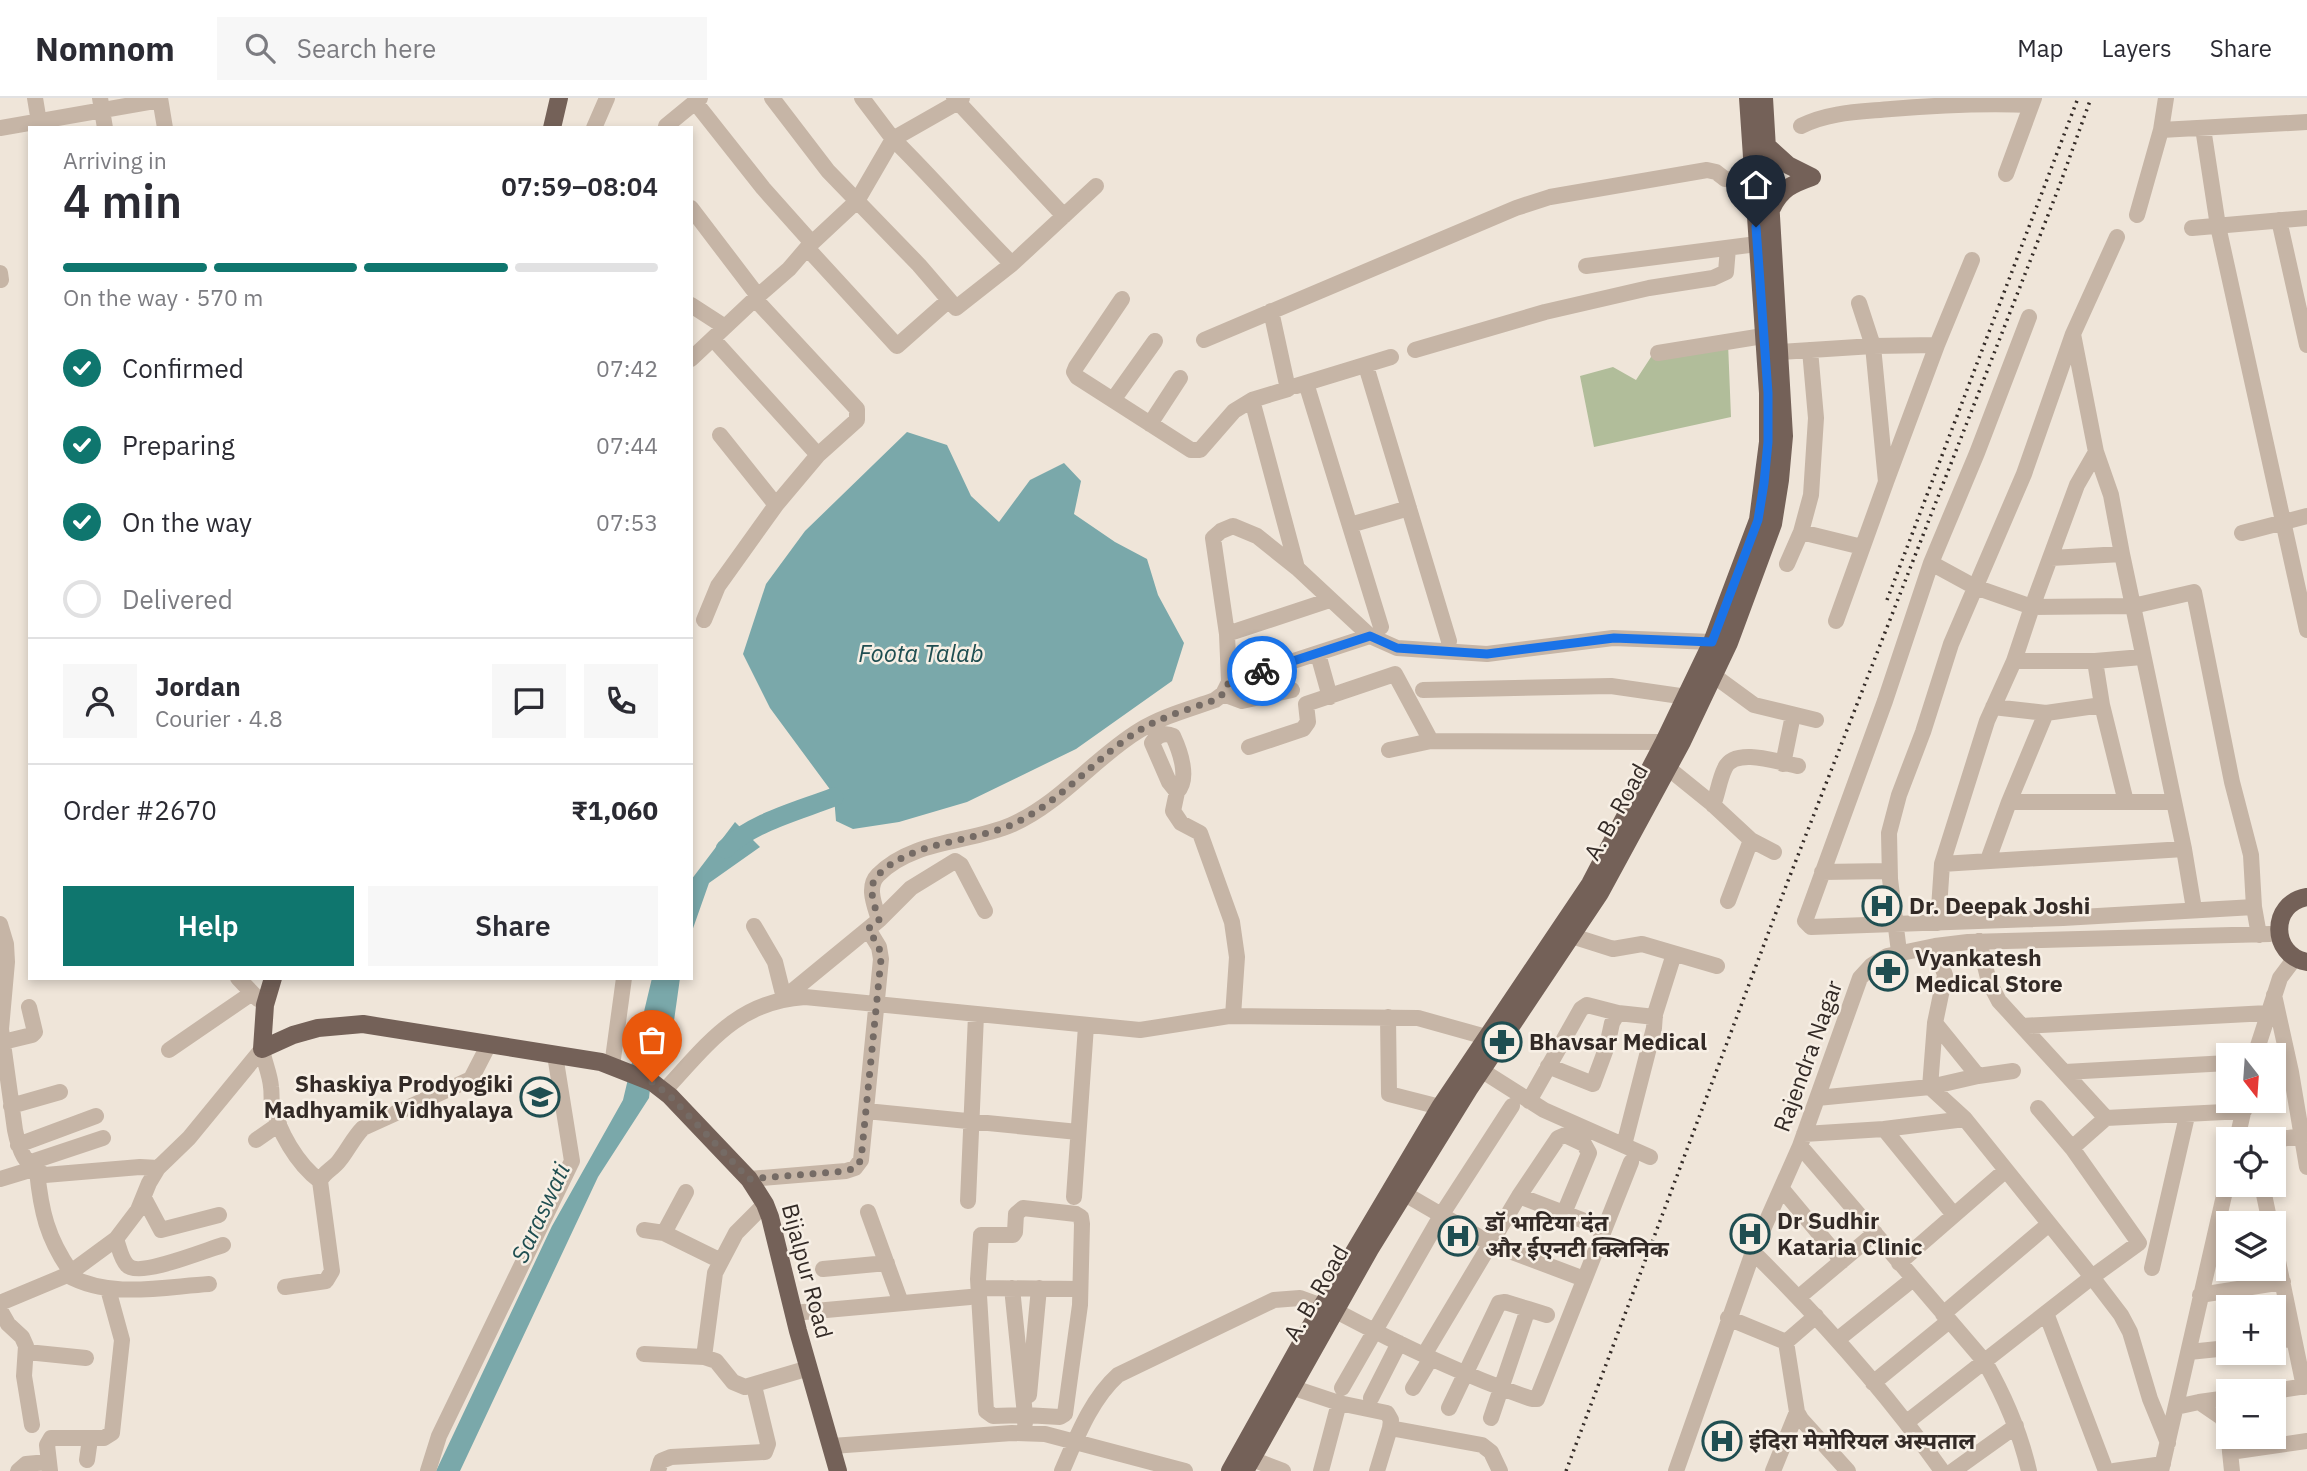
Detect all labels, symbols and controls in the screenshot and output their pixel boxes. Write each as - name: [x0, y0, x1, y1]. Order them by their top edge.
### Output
- search box: [217, 17, 707, 80]
- text: Nomnom: [35, 27, 175, 70]
- icon: search: [241, 29, 279, 67]
- text: Search here: [297, 31, 436, 65]
- text: Map: [2017, 32, 2064, 64]
- text: Layers: [2102, 32, 2172, 64]
- text: Share: [2210, 32, 2272, 64]
- text: Arriving in: [63, 145, 167, 175]
- pin: [1726, 155, 1786, 227]
- icon: home: [1737, 166, 1775, 204]
- text: 07:59–08:04: [501, 169, 658, 203]
- text: 4 min: [63, 171, 182, 231]
- text: On the way · 570 m: [63, 282, 263, 312]
- icon: check: [63, 349, 101, 387]
- text: Confirmed: [122, 351, 244, 385]
- text: 07:42: [596, 353, 658, 383]
- icon: check: [63, 426, 101, 464]
- text: Preparing: [122, 428, 235, 462]
- text: 07:44: [596, 430, 658, 460]
- icon: check: [63, 503, 101, 541]
- text: On the way: [122, 505, 252, 539]
- text: 07:53: [596, 507, 658, 537]
- text: Delivered: [122, 582, 233, 616]
- courier: [1227, 636, 1297, 706]
- water label: Foota Talab: [858, 637, 984, 669]
- icon: bike: [1243, 652, 1281, 690]
- button: person: [63, 664, 137, 738]
- button: chat: [492, 664, 566, 738]
- button: phone: [584, 664, 658, 738]
- text: Jordan: [155, 669, 241, 703]
- text: Courier · 4.8: [155, 703, 283, 733]
- street label: A. B. Road: [1576, 758, 1654, 865]
- text: Order #2670: [63, 793, 217, 827]
- text: ₹1,060: [571, 793, 658, 827]
- hospital icon: Dr. Deepak Joshi: [1861, 885, 1903, 927]
- button: Help: [63, 886, 354, 966]
- button: Share: [368, 886, 658, 966]
- place label: Dr. Deepak Joshi: [1909, 890, 2090, 920]
- place label: Vyankatesh Medical Store: [1915, 942, 2063, 998]
- pharmacy icon: Vyankatesh Medical Store: [1867, 950, 1909, 992]
- street label: Rajendra Nagar: [1766, 975, 1849, 1135]
- pin: [622, 1010, 682, 1082]
- icon: bag: [633, 1021, 671, 1059]
- pharmacy icon: Bhavsar Medical: [1481, 1021, 1523, 1063]
- place label: Bhavsar Medical: [1529, 1026, 1707, 1056]
- north arrow: [2216, 1043, 2286, 1113]
- map controls: [2216, 1043, 2286, 1449]
- place label: Shaskiya Prodyogiki Madhyamik Vidhyalaya: [264, 1068, 513, 1124]
- school or university icon: Shaskiya Prodyogiki Madhyamik Vidhyalaya: [519, 1076, 561, 1118]
- button: locate: [2216, 1127, 2286, 1197]
- water label: Saraswati: [503, 1157, 577, 1268]
- street label: Bijalpur Road: [776, 1200, 840, 1341]
- place label: Dr Sudhir Kataria Clinic: [1777, 1205, 1923, 1261]
- place label: डॉ भाटिया दंत और ईएनटी क्लिनिक: [1484, 1207, 1670, 1263]
- button: layers: [2216, 1211, 2286, 1281]
- hospital icon: Dr Sudhir Kataria Clinic: [1729, 1213, 1771, 1255]
- hospital icon: डॉ भाटिया दंत और ईएनटी क्लिनिक: [1437, 1215, 1479, 1257]
- street label: A. B. Road: [1276, 1239, 1355, 1346]
- button: +: [2216, 1295, 2286, 1365]
- button: −: [2216, 1379, 2286, 1449]
- hospital icon: इंदिरा मेमोरियल अस्पताल: [1701, 1420, 1743, 1462]
- place label: इंदिरा मेमोरियल अस्पताल: [1749, 1425, 1976, 1455]

